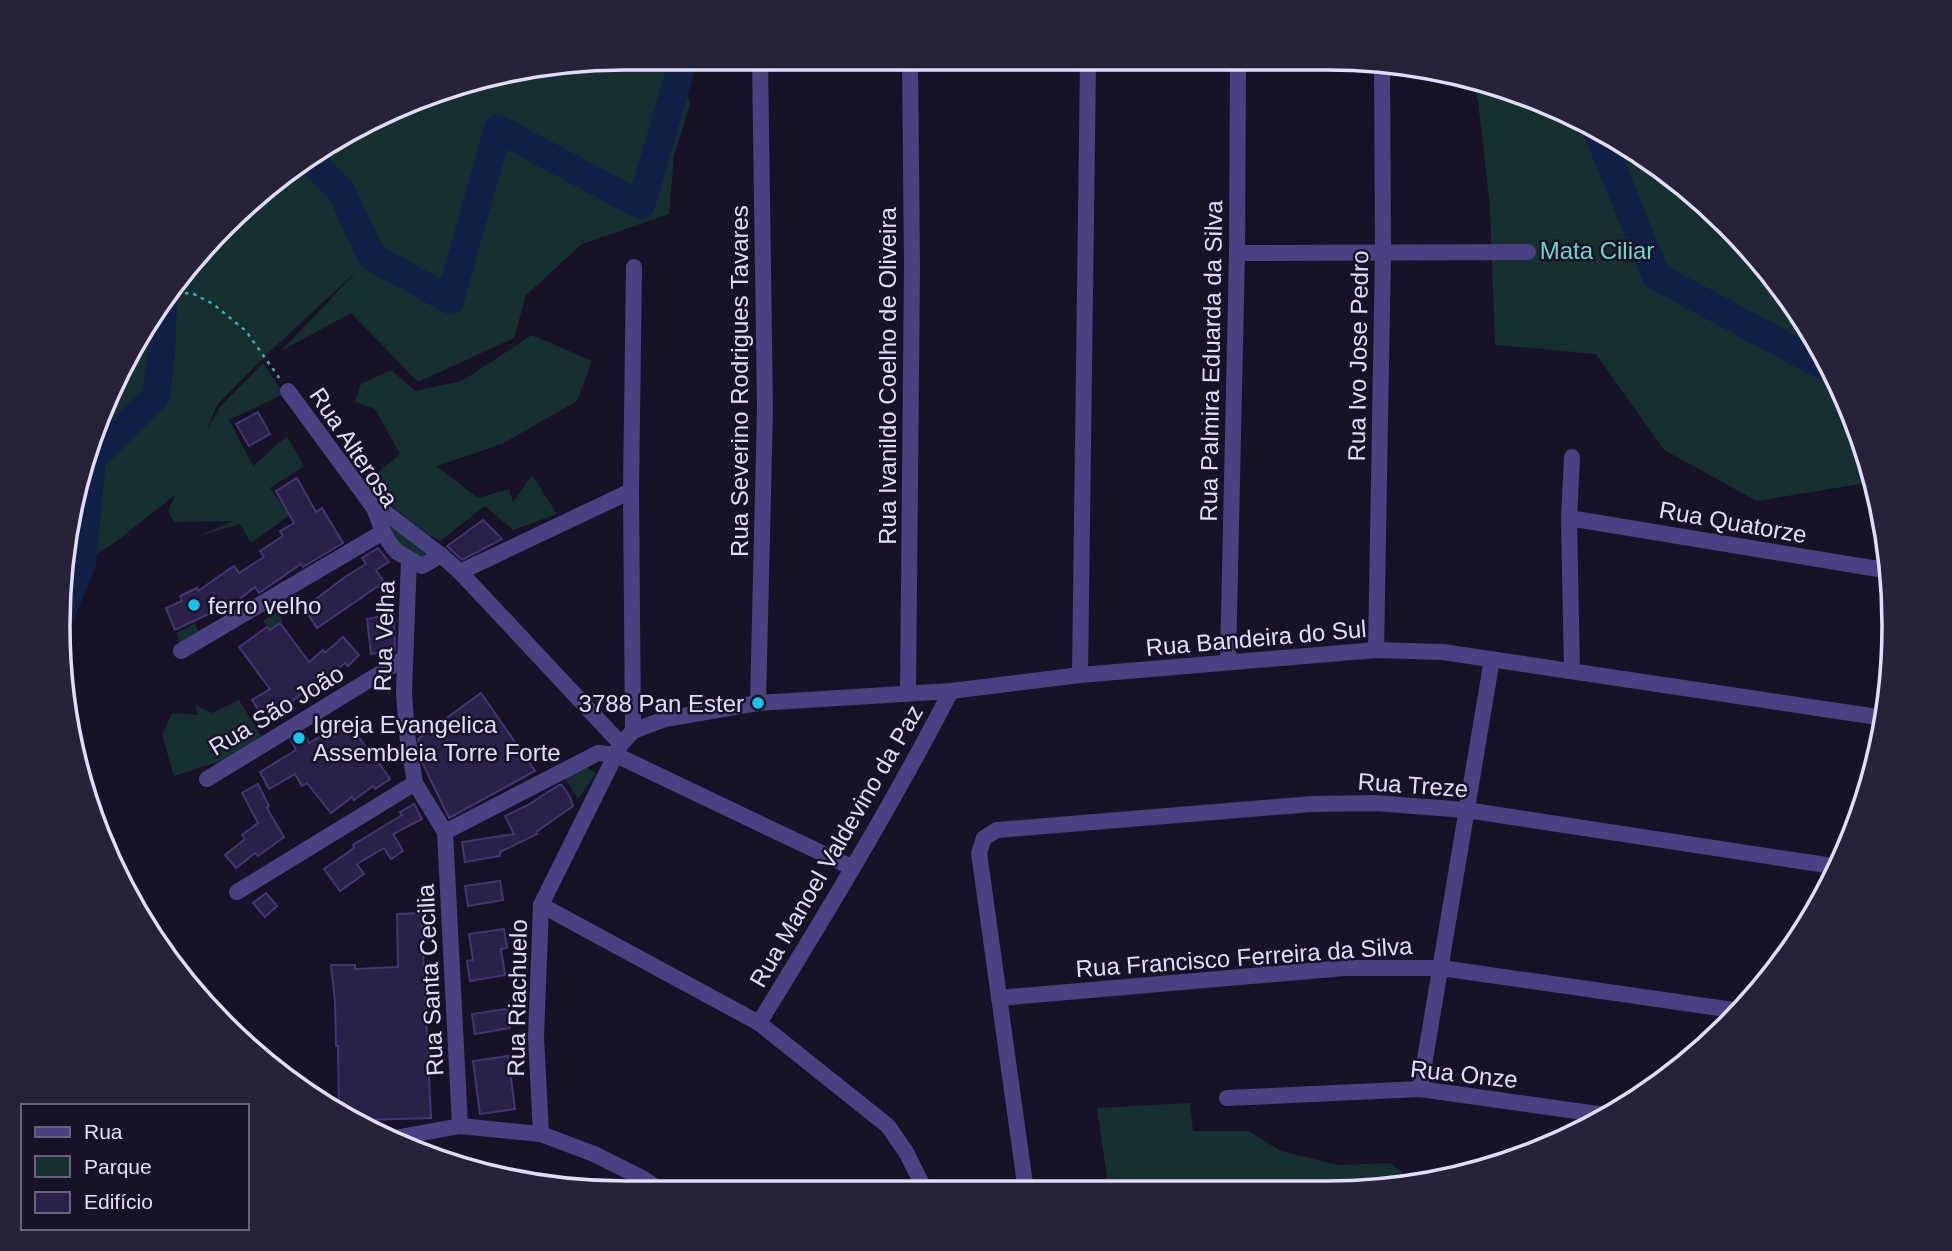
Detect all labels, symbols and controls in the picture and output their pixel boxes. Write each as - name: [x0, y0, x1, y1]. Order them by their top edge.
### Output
- street label: Rua Palmira Eduarda da Silva: [1195, 199, 1227, 522]
- street label: Rua Severino Rodrigues Tavares: [726, 205, 753, 557]
- street label: Rua Ivanildo Coelho de Oliveira: [874, 207, 901, 545]
- park label: Mata Ciliar: [1540, 237, 1654, 264]
- street label: Rua Ivo Jose Pedro: [1343, 250, 1373, 462]
- street label: Rua Alterosa: [304, 382, 404, 512]
- street label: Rua Quatorze: [1657, 496, 1809, 548]
- street label: Rua Velha: [369, 580, 399, 692]
- place label: ferro velho: [208, 592, 321, 619]
- marker: ferro velho: [186, 597, 202, 613]
- street label: Rua Bandeira do Sul: [1145, 615, 1367, 661]
- street label: Rua São João: [204, 659, 348, 761]
- place label: 3788 Pan Ester: [579, 690, 744, 717]
- marker: 3788 Pan Ester: [750, 695, 766, 711]
- street label: Rua Manoel Valdevino da Paz: [744, 700, 928, 992]
- place label: Igreja Evangelica Assembleia Torre Forte: [313, 711, 561, 766]
- marker: Igreja Evangelica Assembleia Torre Forte: [291, 730, 307, 746]
- street label: Rua Treze: [1357, 768, 1469, 802]
- street label: Rua Santa Cecilia: [411, 883, 449, 1077]
- street label: Rua Riachuelo: [502, 919, 532, 1077]
- street label: Rua Francisco Ferreira da Silva: [1075, 932, 1414, 982]
- street label: Rua Onze: [1409, 1055, 1519, 1093]
- legend: [21, 1104, 248, 1230]
- text: Rua: [84, 1120, 123, 1143]
- text: Parque: [84, 1155, 152, 1178]
- text: Edifício: [84, 1190, 153, 1213]

